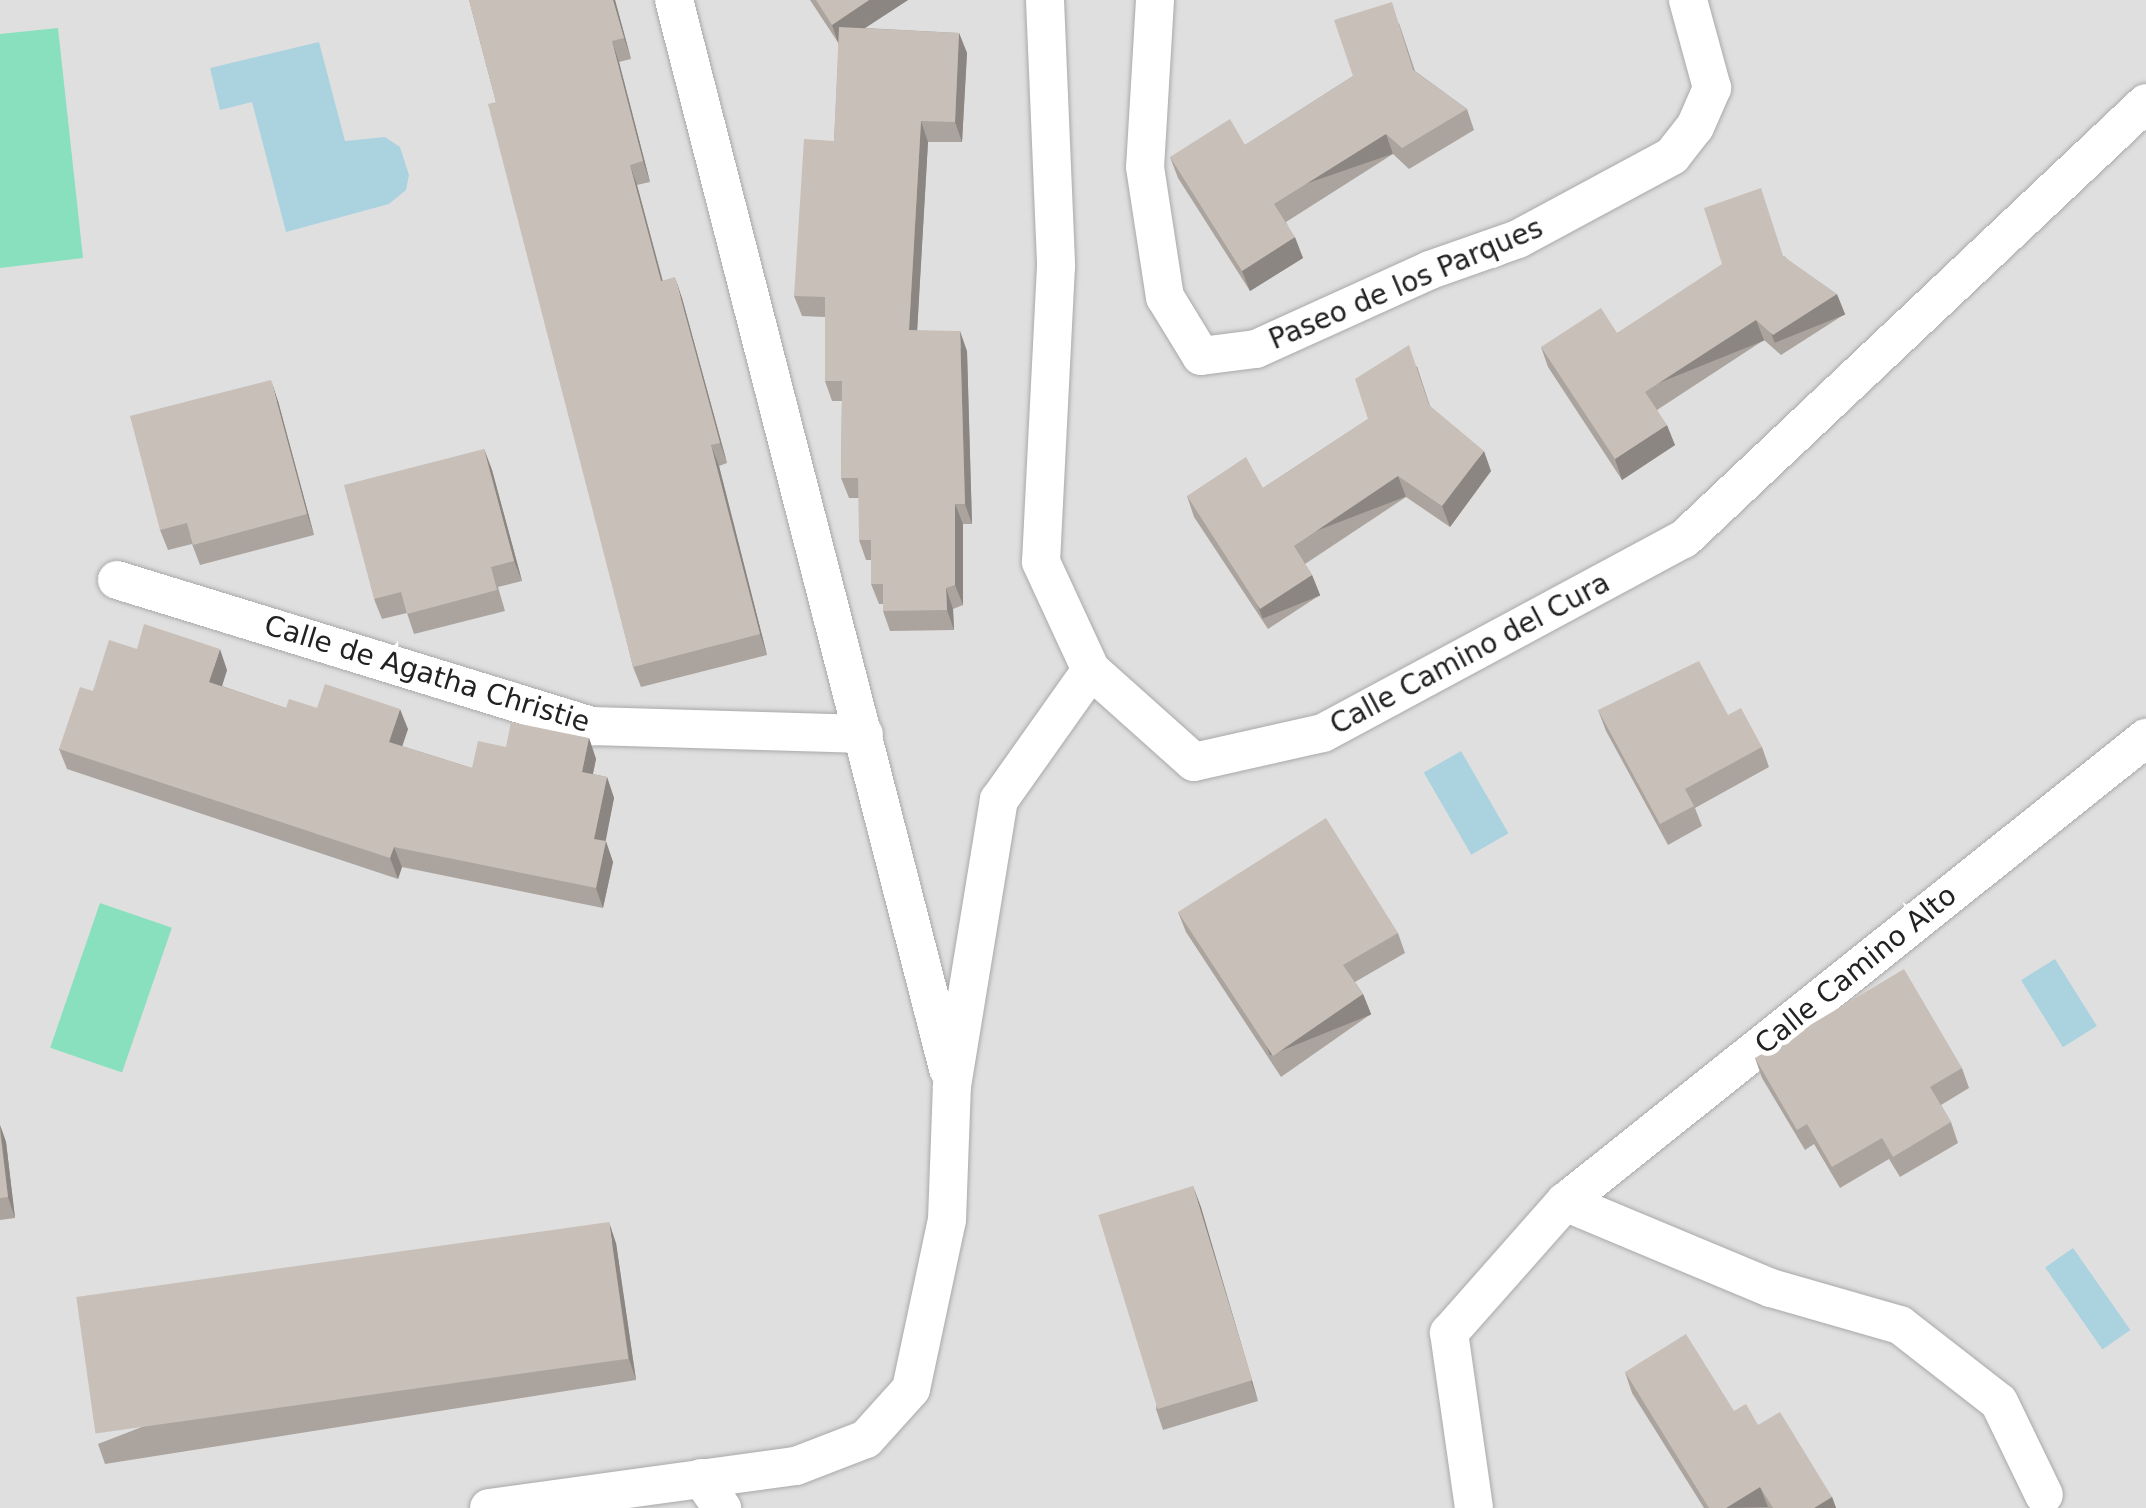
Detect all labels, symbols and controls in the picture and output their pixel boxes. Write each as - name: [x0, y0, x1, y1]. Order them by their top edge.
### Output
- street label: Paseo de los Parques: [1264, 211, 1548, 357]
- street label: Calle Camino del Cura: [1325, 566, 1615, 742]
- street label: Calle de Agatha Christie: [260, 608, 594, 740]
- street label: Calle Camino Alto: [1749, 879, 1963, 1061]

